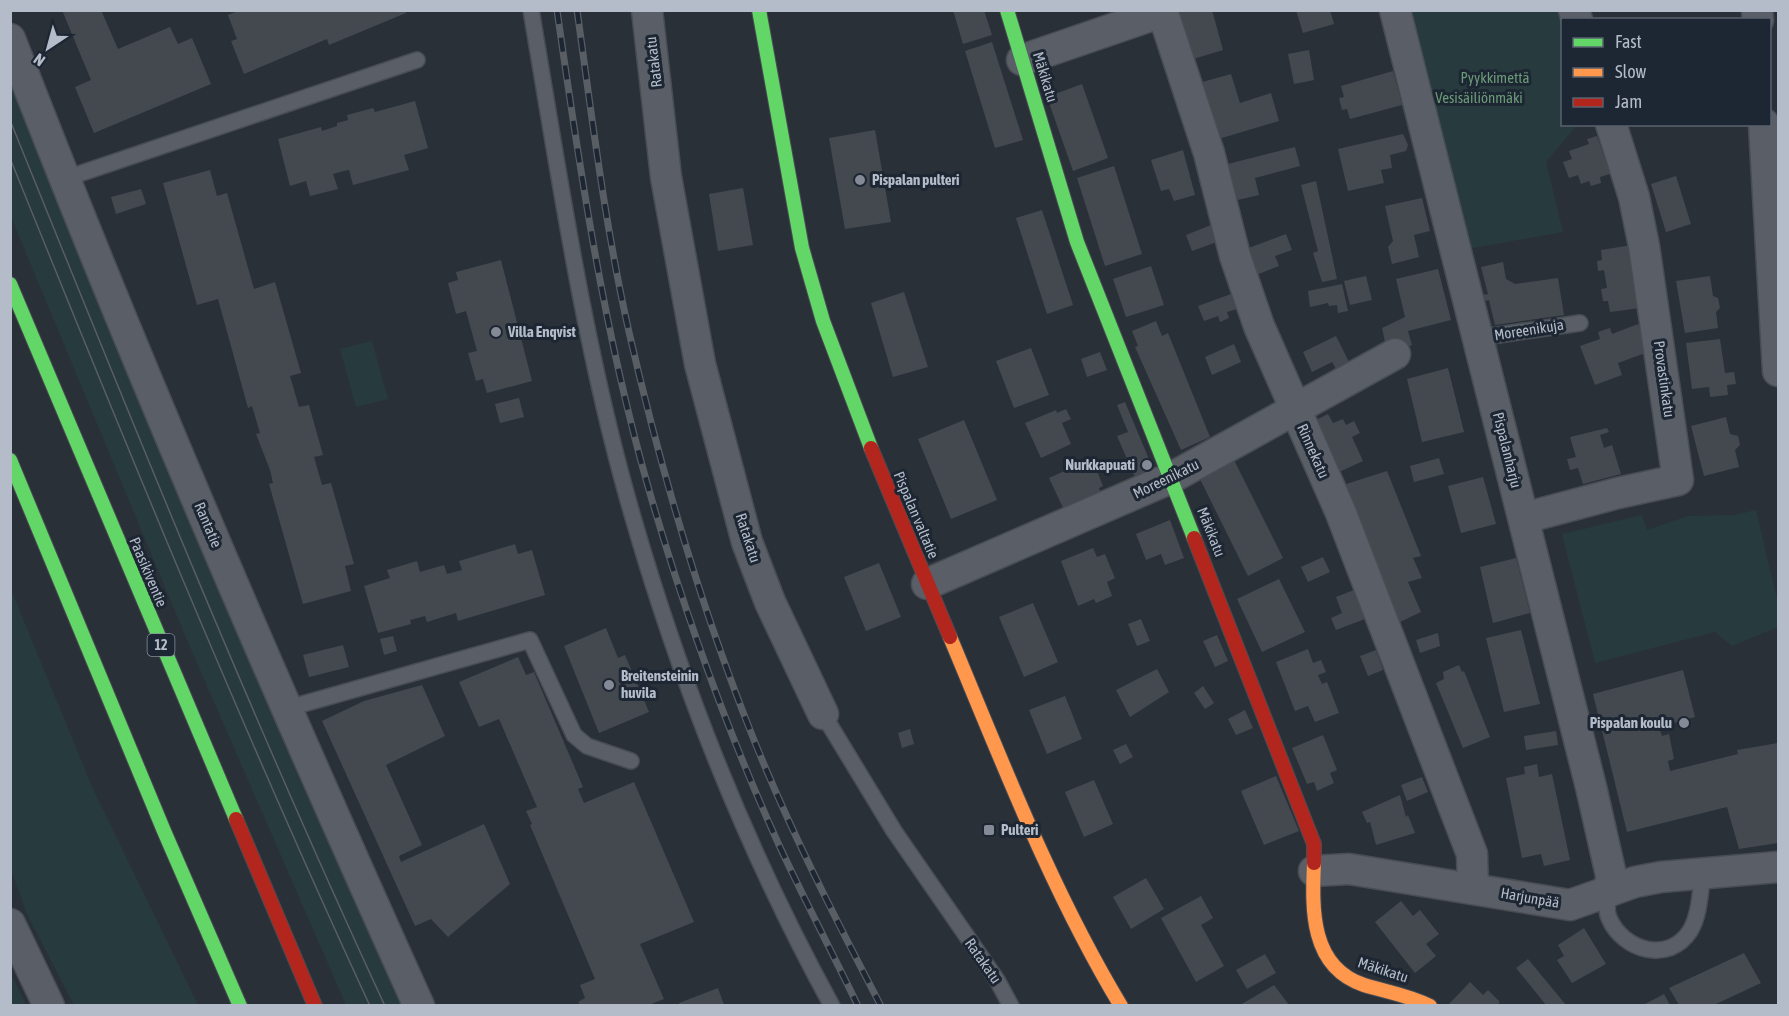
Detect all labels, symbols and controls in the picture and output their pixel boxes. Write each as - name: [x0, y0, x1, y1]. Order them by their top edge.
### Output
- north arrow: [18, 18, 78, 78]
- legend: [1561, 18, 1771, 126]
- text: Fast: [1615, 31, 1642, 52]
- street label: Ratakatu: [642, 36, 665, 88]
- text: N: [30, 50, 48, 70]
- street label: Mäkikatu: [1030, 50, 1061, 104]
- text: Slow: [1615, 61, 1646, 82]
- park label: Pyykkimettä: [1460, 69, 1530, 86]
- park label: Vesisäiliönmäki: [1435, 89, 1523, 106]
- text: Jam: [1615, 91, 1642, 112]
- place label: Pispalan pulteri: [872, 171, 960, 188]
- marker: Pispalan pulteri: [853, 173, 867, 187]
- street label: Moreenikuja: [1493, 316, 1565, 343]
- place label: Villa Enqvist: [507, 323, 576, 340]
- marker: Villa Enqvist: [489, 325, 503, 339]
- street label: Provastinkatu: [1651, 340, 1678, 418]
- street label: Pispalanharju: [1490, 410, 1525, 490]
- street label: Rinnekatu: [1294, 421, 1333, 480]
- street label: Moreenikatu: [1130, 455, 1201, 502]
- place label: Nurkkapuati: [1065, 456, 1135, 473]
- marker: Nurkkapuati: [1140, 458, 1154, 472]
- street label: Pispalan valtatie: [890, 469, 943, 561]
- street label: Rantatie: [191, 500, 226, 550]
- street label: Mäkikatu: [1194, 505, 1229, 559]
- street label: Ratakatu: [733, 511, 764, 565]
- street label: Paasikiventie: [126, 534, 171, 609]
- road number: 12: [148, 634, 174, 656]
- place label: Breitensteinin huvila: [621, 667, 699, 701]
- marker: Breitensteinin huvila: [602, 678, 616, 692]
- place label: Pispalan koulu: [1590, 714, 1672, 731]
- marker: Pispalan koulu: [1677, 716, 1691, 730]
- place label: Pulteri: [1001, 821, 1038, 838]
- marker: Pulteri: [982, 823, 996, 837]
- street label: Harjunpää: [1499, 884, 1561, 911]
- street label: Ratakatu: [962, 935, 1005, 986]
- street label: Mäkikatu: [1356, 953, 1410, 986]

